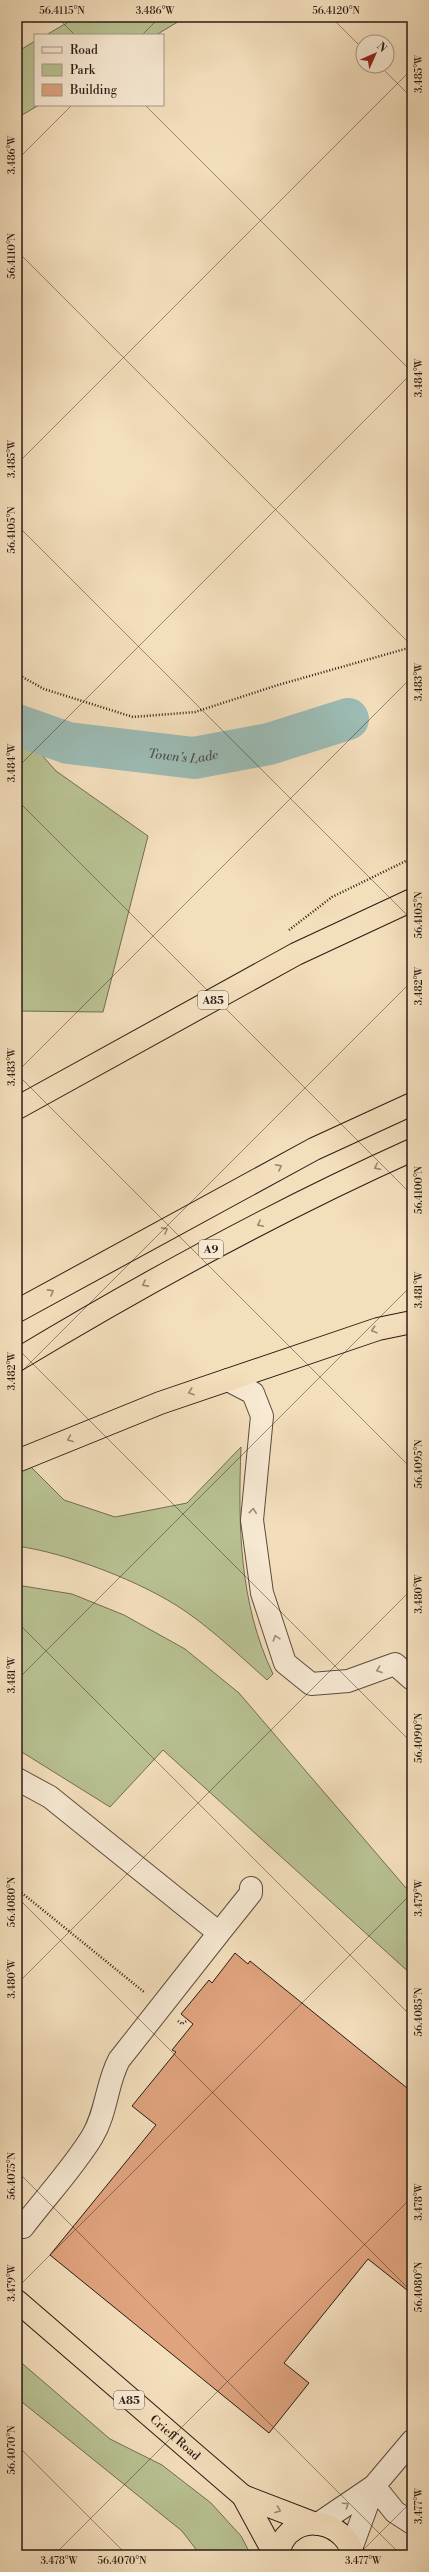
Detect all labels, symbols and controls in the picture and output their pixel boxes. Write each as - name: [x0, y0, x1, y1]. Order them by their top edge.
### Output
- text: 56.4115°N: [39, 5, 85, 17]
- text: 3.486°W: [136, 5, 175, 17]
- text: 56.4120°N: [312, 5, 360, 17]
- legend: [34, 34, 164, 106]
- north arrow: [355, 34, 395, 74]
- text: N: [373, 40, 390, 56]
- text: Road: [70, 43, 98, 58]
- text: 3.485°W: [413, 54, 425, 93]
- text: Park: [70, 63, 96, 78]
- text: Building: [69, 83, 118, 98]
- text: 3.486°W: [6, 135, 18, 174]
- text: 56.4110°N: [6, 232, 18, 279]
- text: 3.484°W: [413, 358, 425, 397]
- text: 3.485°W: [6, 439, 18, 478]
- text: 56.4105°N: [6, 506, 18, 553]
- text: 3.483°W: [413, 662, 425, 701]
- text: 3.484°W: [6, 743, 18, 782]
- water label: Town's Lade: [147, 746, 220, 767]
- text: 56.4105°N: [413, 891, 425, 938]
- text: 3.482°W: [413, 966, 425, 1005]
- road number: A85: [198, 991, 228, 1009]
- text: 3.483°W: [6, 1047, 18, 1086]
- one-way arrow: [373, 1162, 381, 1170]
- one-way arrow: [275, 1165, 282, 1172]
- text: 56.4100°N: [413, 1165, 425, 1214]
- one-way arrow: [257, 1219, 264, 1227]
- one-way arrow: [161, 1227, 168, 1234]
- road number: A9: [199, 1240, 223, 1258]
- text: 3.481°W: [413, 1271, 425, 1308]
- one-way arrow: [142, 1280, 149, 1287]
- one-way arrow: [47, 1289, 54, 1297]
- one-way arrow: [371, 1326, 378, 1334]
- text: 3.482°W: [6, 1351, 18, 1390]
- one-way arrow: [187, 1388, 194, 1396]
- one-way arrow: [66, 1435, 73, 1443]
- text: 56.4095°N: [413, 1439, 425, 1489]
- one-way arrow: [248, 1508, 257, 1514]
- text: 3.480°W: [413, 1573, 425, 1614]
- one-way arrow: [273, 1635, 281, 1642]
- text: 3.481°W: [6, 1656, 18, 1693]
- one-way arrow: [376, 1665, 383, 1673]
- text: 56.4090°N: [413, 1712, 425, 1763]
- text: 56.4080°N: [6, 1876, 18, 1927]
- text: 3.479°W: [413, 1879, 425, 1916]
- text: 3.480°W: [6, 1958, 18, 1999]
- text: 56.4085°N: [413, 1987, 425, 2037]
- text: 56.4075°N: [6, 2152, 18, 2200]
- text: 3.478°W: [413, 2183, 425, 2221]
- text: 56.4080°N: [413, 2261, 425, 2312]
- text: 3.479°W: [6, 2264, 18, 2301]
- road number: A85: [114, 2391, 144, 2409]
- street label: Crieff Road: [147, 2412, 203, 2464]
- text: 56.4070°N: [6, 2425, 18, 2474]
- text: 3.477°W: [413, 2487, 425, 2524]
- one-way arrow: [342, 2502, 349, 2510]
- one-way arrow: [274, 2505, 281, 2513]
- text: 3.478°W: [41, 2555, 78, 2567]
- text: 56.4070°N: [98, 2555, 147, 2567]
- text: 3.477°W: [345, 2555, 382, 2567]

